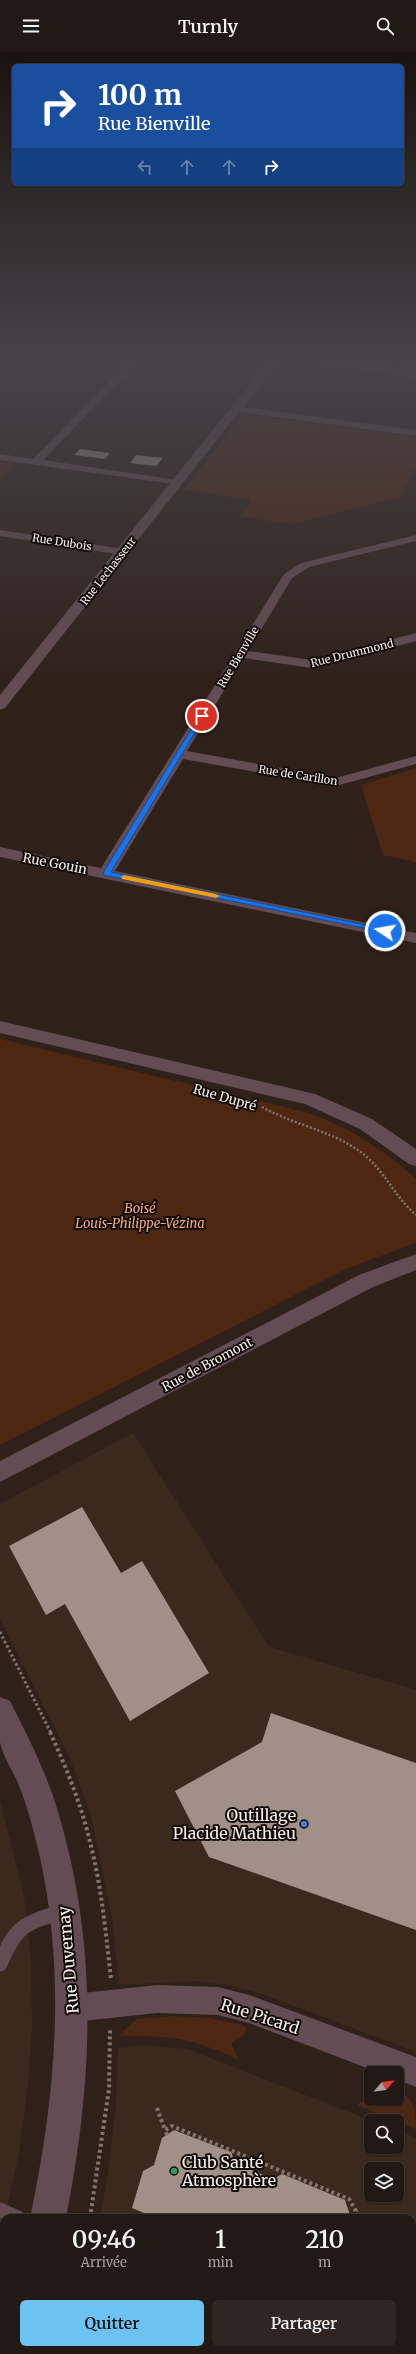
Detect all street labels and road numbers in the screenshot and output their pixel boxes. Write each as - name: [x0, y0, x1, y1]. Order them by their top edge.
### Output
- street label: Rue Dubois: [31, 530, 93, 554]
- street label: Rue Lechasseur: [77, 534, 139, 608]
- street label: Rue Bienville: [214, 624, 262, 690]
- street label: Rue Drummond: [309, 636, 395, 670]
- street label: Rue de Carillon: [257, 762, 339, 788]
- street label: Rue Gouin: [21, 849, 89, 878]
- street label: Rue Dupré: [191, 1080, 259, 1115]
- street label: Rue de Bromont: [159, 1333, 256, 1395]
- street label: Rue Duvernay: [53, 1905, 83, 2015]
- street label: Rue Picard: [218, 1994, 302, 2038]

